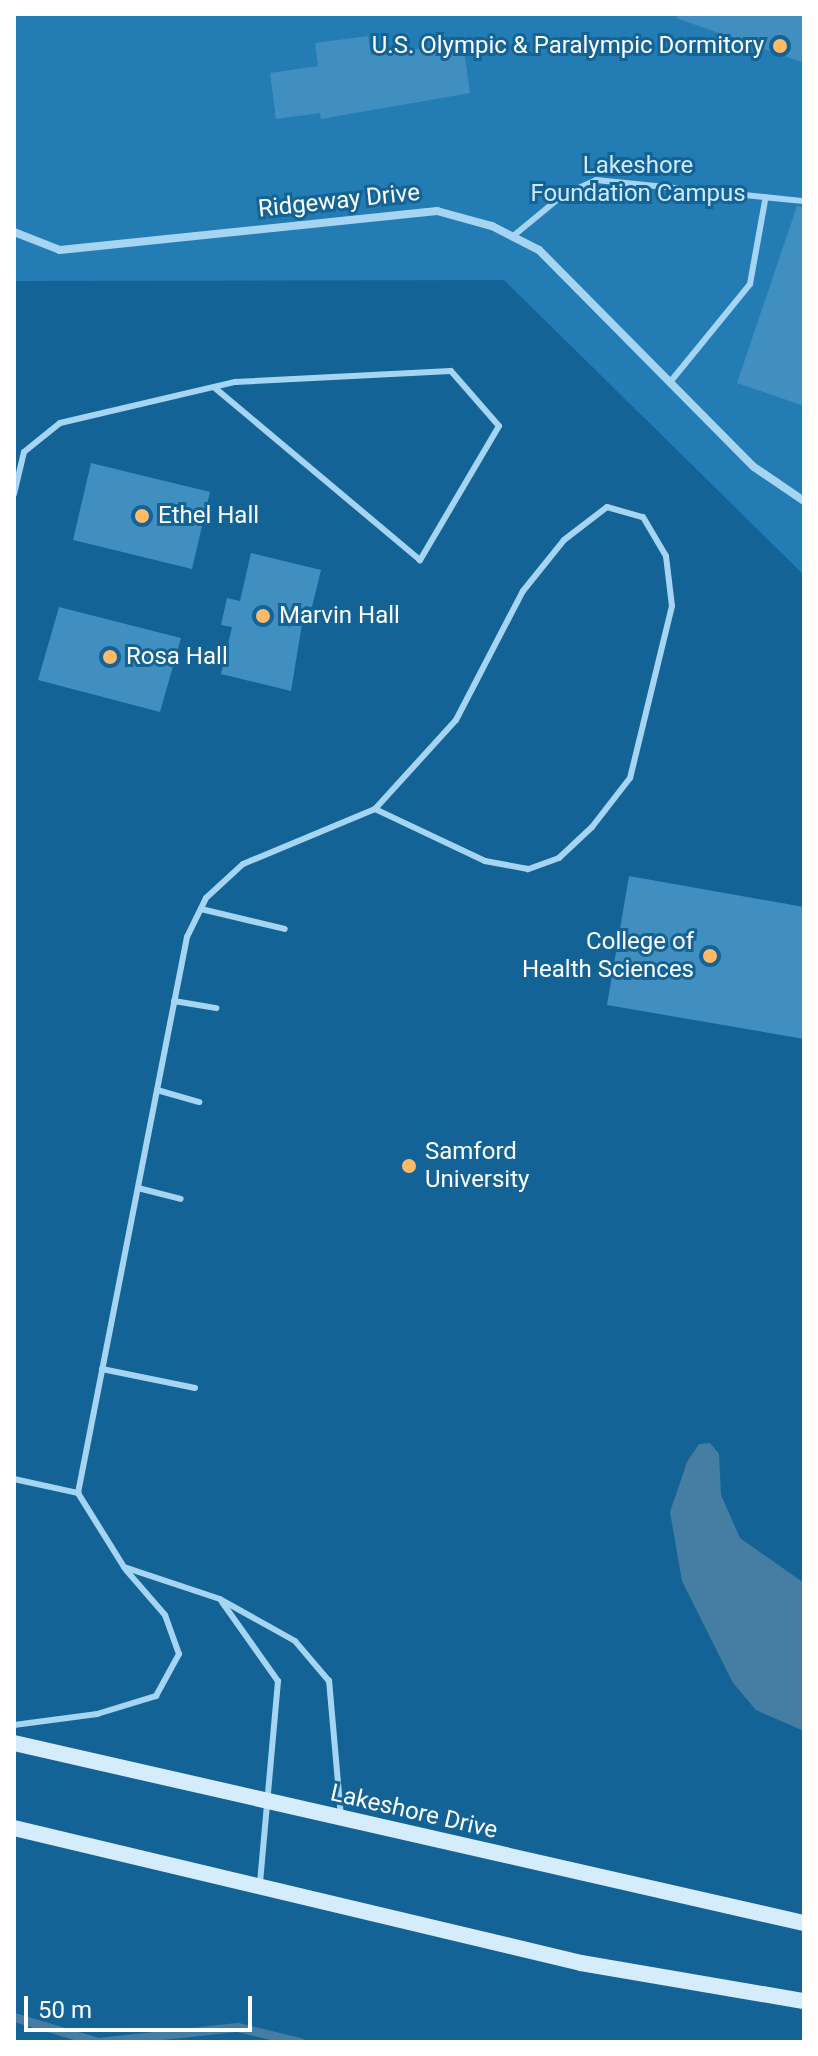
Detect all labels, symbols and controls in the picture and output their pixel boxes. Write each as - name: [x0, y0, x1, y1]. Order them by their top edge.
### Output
- place label: U.S. Olympic & Paralympic Dormitory: [372, 32, 764, 60]
- marker: U.S. Olympic & Paralympic Dormitory: [771, 37, 789, 55]
- park label: Lakeshore Foundation Campus: [530, 152, 746, 208]
- street label: Ridgeway Drive: [257, 178, 421, 224]
- place label: Ethel Hall: [158, 502, 259, 530]
- marker: Ethel Hall: [133, 507, 151, 525]
- place label: Marvin Hall: [279, 602, 400, 630]
- marker: Marvin Hall: [254, 607, 272, 625]
- place label: Rosa Hall: [126, 643, 228, 671]
- marker: Rosa Hall: [101, 648, 119, 666]
- place label: College of Health Sciences: [522, 928, 694, 984]
- marker: College of Health Sciences: [701, 947, 719, 965]
- place label: Samford University: [425, 1138, 529, 1194]
- marker: Samford University: [400, 1157, 418, 1175]
- street label: Lakeshore Drive: [328, 1779, 500, 1845]
- scale bar: [28, 1980, 256, 2030]
- text: 50 m: [38, 1996, 92, 2024]

